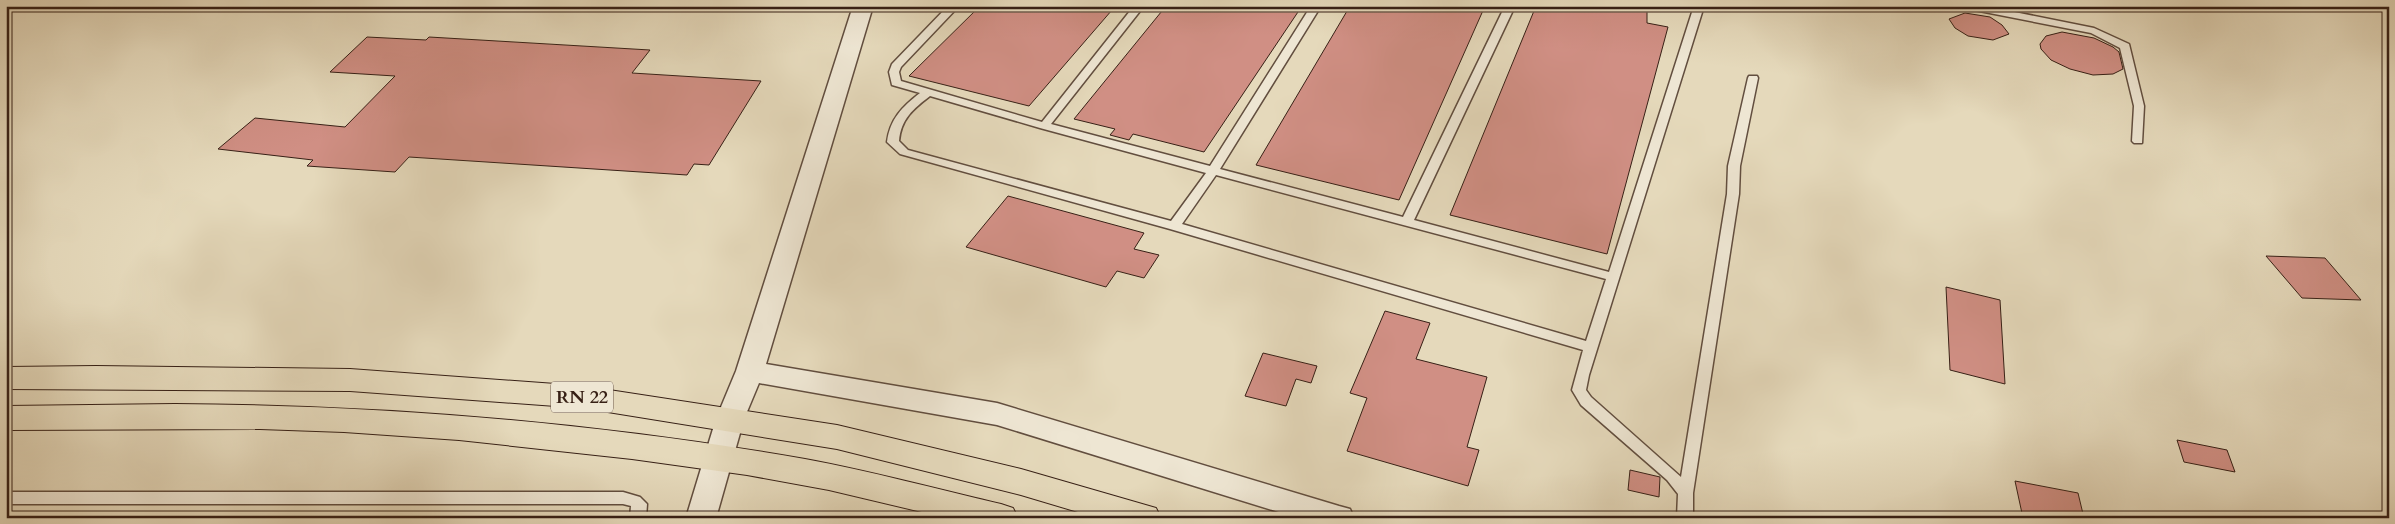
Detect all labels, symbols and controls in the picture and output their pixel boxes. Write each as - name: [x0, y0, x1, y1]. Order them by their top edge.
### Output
- road number: RN 22: [551, 382, 613, 412]

